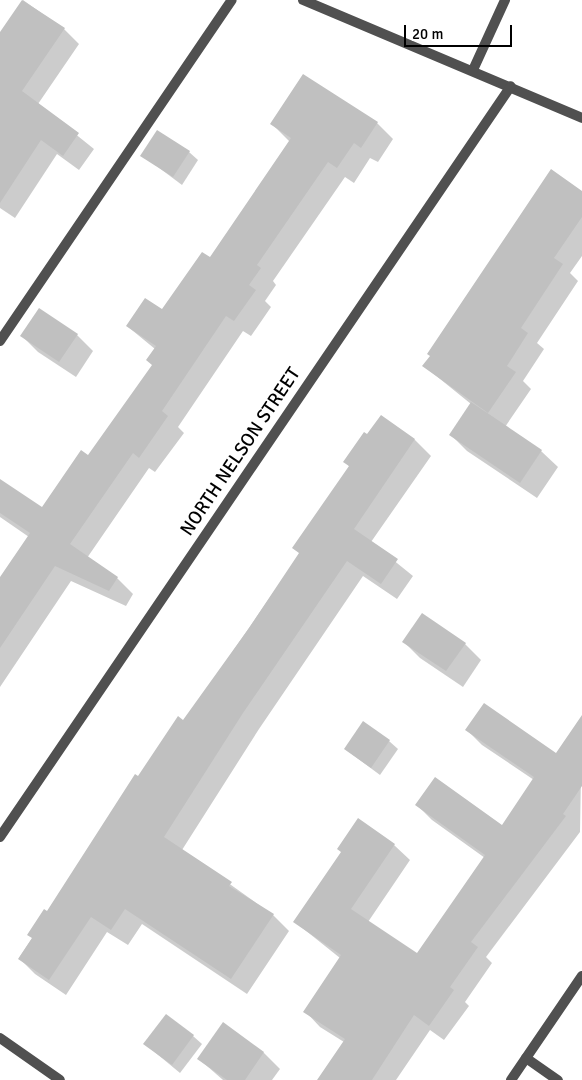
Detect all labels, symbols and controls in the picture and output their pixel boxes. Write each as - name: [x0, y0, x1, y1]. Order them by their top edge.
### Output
- scale bar: [407, 15, 514, 47]
- text: 20 m: [412, 25, 443, 43]
- street label: NORTH NELSON STREET: [176, 364, 306, 540]

